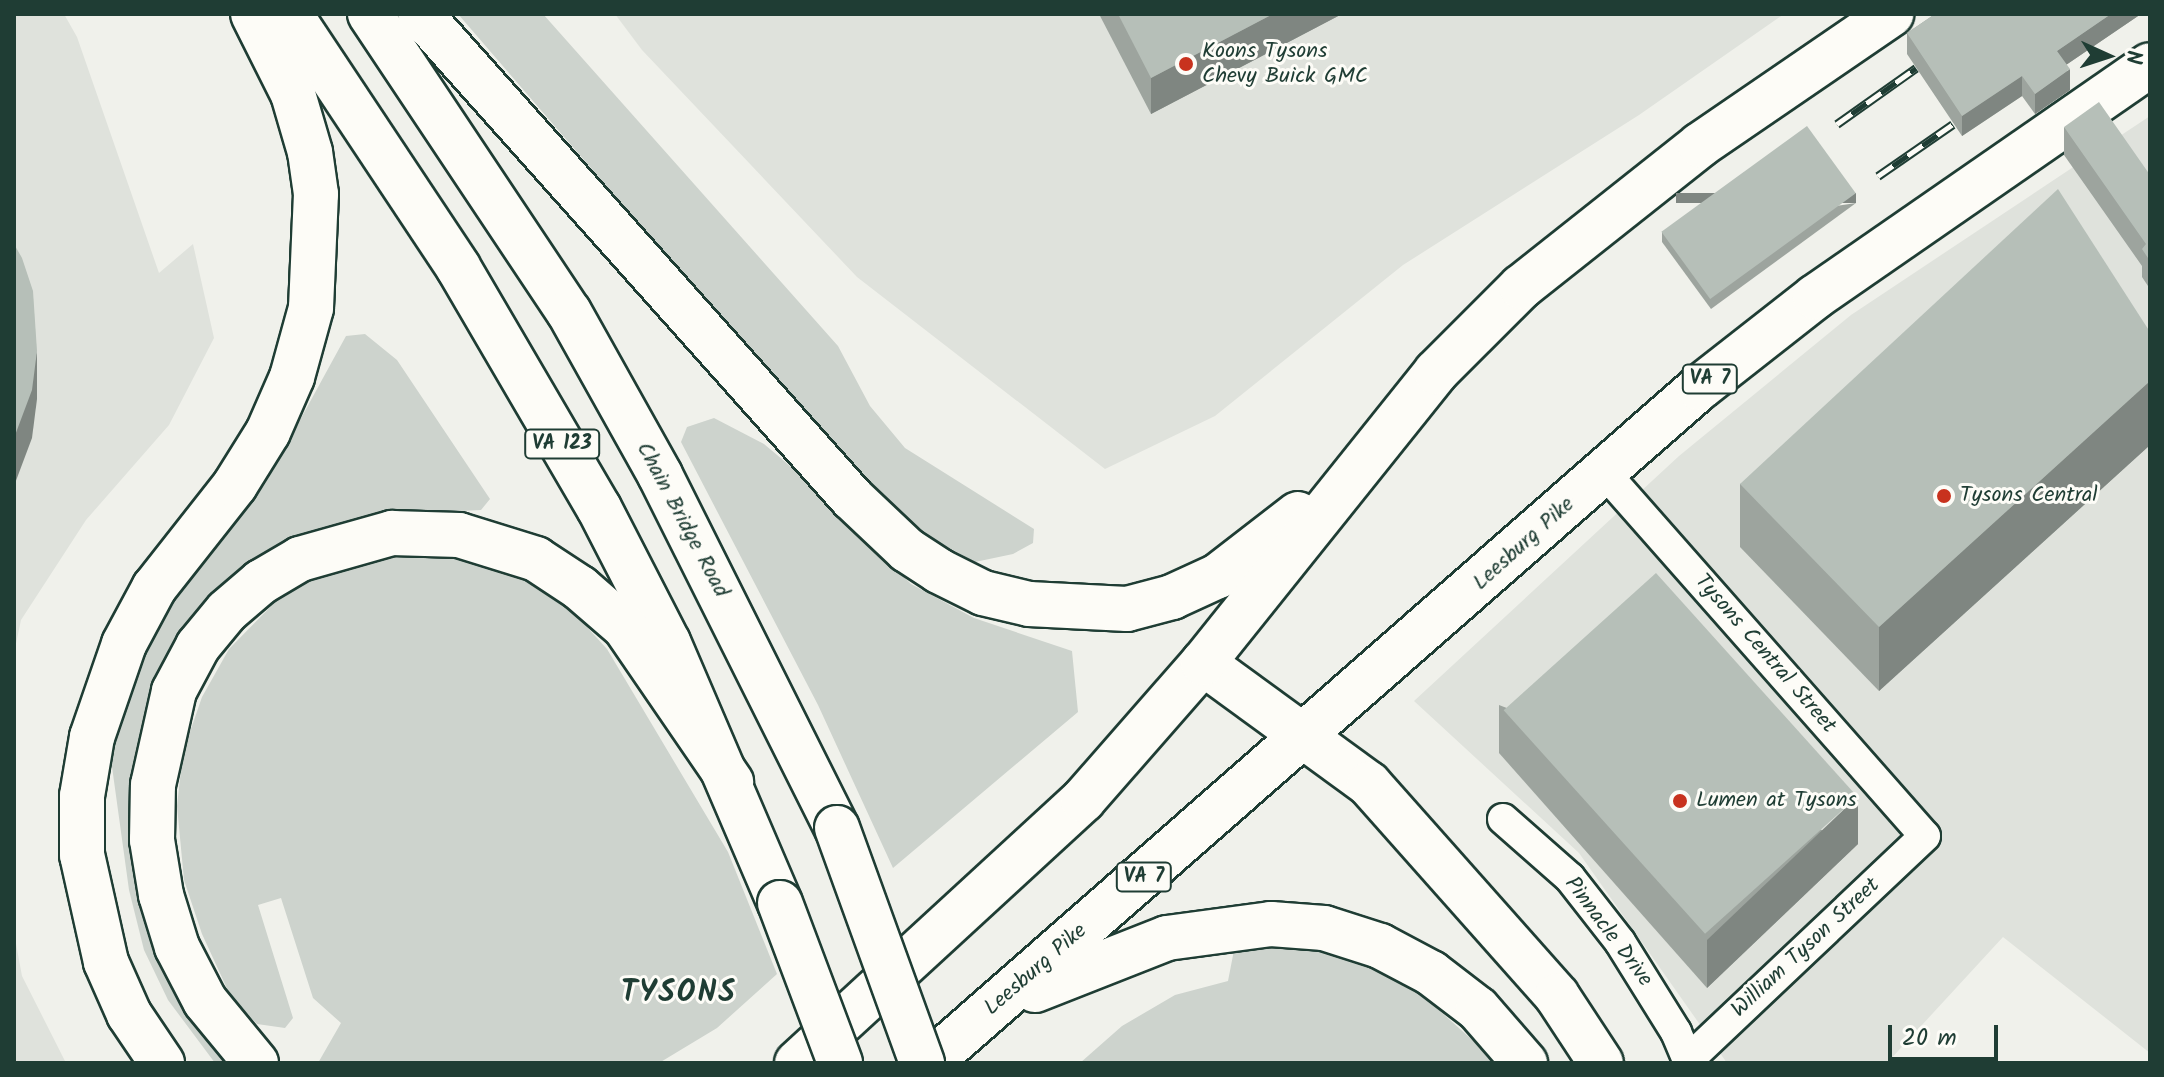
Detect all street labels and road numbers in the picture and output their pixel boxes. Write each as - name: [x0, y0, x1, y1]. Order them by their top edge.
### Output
- road number: VA 7: [1680, 363, 1740, 395]
- road number: VA 123: [524, 428, 600, 460]
- street label: Chain Bridge Road: [630, 438, 734, 602]
- street label: Leesburg Pike: [1468, 492, 1580, 596]
- street label: Tysons Central Street: [1689, 569, 1841, 739]
- road number: VA 7: [1114, 861, 1174, 893]
- street label: Pinnacle Drive: [1558, 872, 1658, 992]
- street label: William Tyson Street: [1726, 873, 1886, 1023]
- street label: Leesburg Pike: [979, 918, 1093, 1022]

